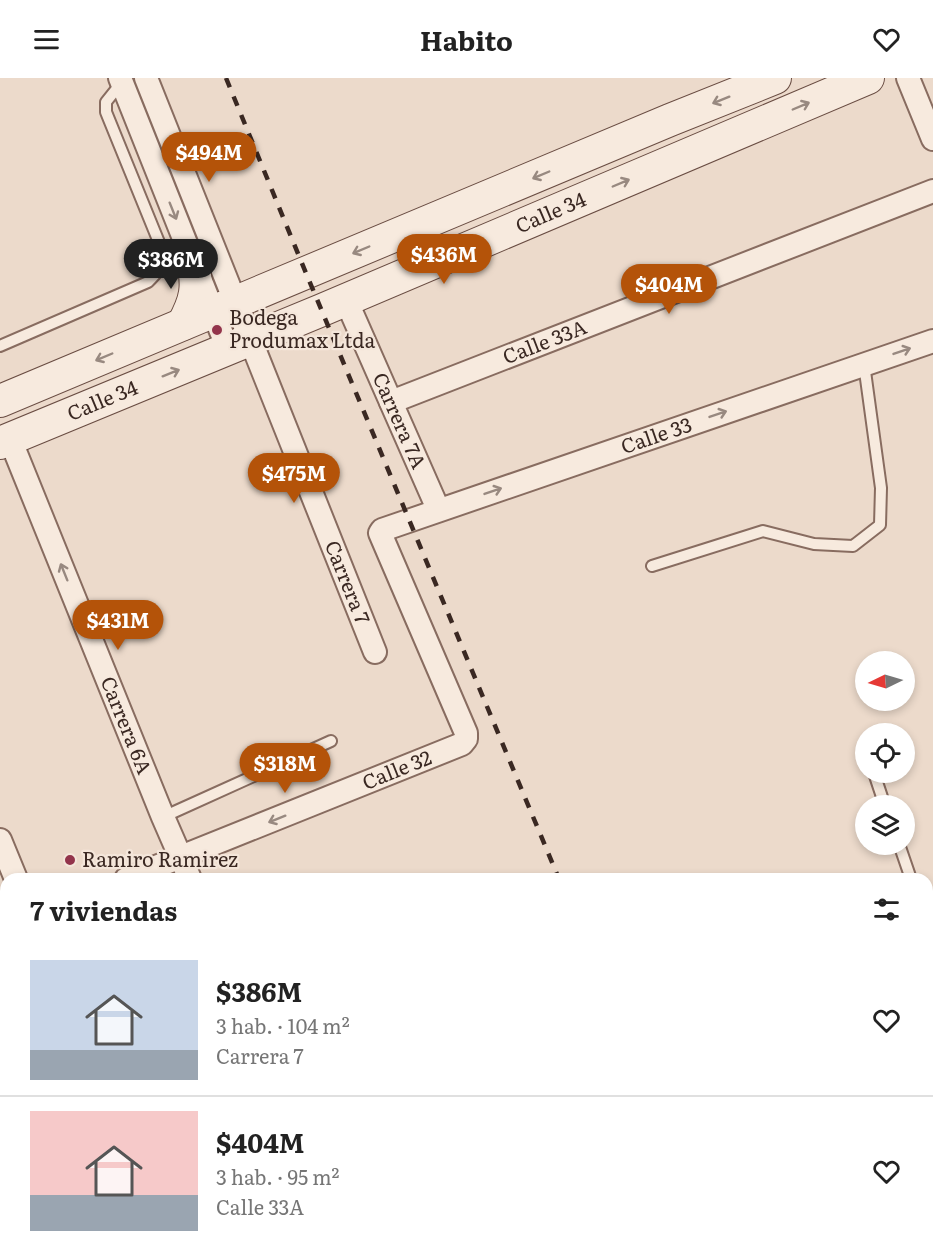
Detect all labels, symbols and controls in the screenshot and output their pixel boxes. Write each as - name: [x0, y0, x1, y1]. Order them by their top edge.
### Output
- text: Habito: [420, 19, 513, 59]
- icon: menu: [30, 23, 63, 56]
- icon: heart: [870, 23, 903, 56]
- one-way arrow: [712, 95, 731, 106]
- one-way arrow: [791, 100, 809, 111]
- pin: $494M: [167, 132, 251, 183]
- text: $494M: [175, 136, 243, 166]
- one-way arrow: [532, 170, 550, 181]
- one-way arrow: [612, 176, 630, 187]
- street label: Calle 34: [510, 183, 590, 239]
- one-way arrow: [168, 201, 179, 219]
- pin: $436M: [402, 234, 486, 285]
- text: $436M: [411, 238, 477, 268]
- pin: $386M: [129, 239, 213, 290]
- text: $386M: [138, 243, 204, 273]
- one-way arrow: [353, 245, 371, 256]
- pin: $404M: [627, 264, 711, 315]
- text: $404M: [635, 268, 703, 298]
- place label: Bodega Produmax Ltda: [229, 301, 376, 354]
- street label: Calle 33A: [498, 310, 591, 370]
- marker: Bodega Produmax Ltda: [210, 323, 224, 337]
- one-way arrow: [892, 345, 911, 356]
- one-way arrow: [95, 352, 113, 363]
- one-way arrow: [161, 367, 179, 378]
- street label: Carrera 7A: [367, 367, 435, 473]
- street label: Calle 34: [62, 371, 142, 427]
- street label: Calle 33: [616, 408, 695, 460]
- one-way arrow: [708, 408, 727, 419]
- pin: $475M: [252, 453, 336, 504]
- text: $475M: [262, 457, 326, 487]
- one-way arrow: [483, 484, 502, 495]
- street label: Carrera 7: [319, 535, 379, 628]
- one-way arrow: [58, 564, 69, 582]
- pin: $431M: [76, 600, 160, 651]
- text: $431M: [86, 604, 150, 634]
- north arrow: [855, 651, 915, 711]
- map controls: [855, 651, 915, 855]
- street label: Carrera 6A: [95, 671, 161, 778]
- button: locate: [855, 723, 915, 783]
- street label: Calle 32: [357, 741, 435, 796]
- pin: $318M: [243, 743, 327, 794]
- text: $318M: [254, 747, 316, 777]
- button: layers: [855, 795, 915, 855]
- one-way arrow: [268, 814, 287, 825]
- place label: Ramiro Ramirez: [82, 843, 238, 873]
- marker: Ramiro Ramirez: [63, 853, 77, 867]
- text: 7 viviendas: [30, 890, 177, 929]
- icon: filters: [870, 893, 903, 926]
- text: $386M: [216, 971, 302, 1010]
- icon: home: [78, 984, 150, 1056]
- icon: heart: [870, 1004, 903, 1037]
- text: 3 hab. · 104 m²: [216, 1010, 350, 1040]
- text: Carrera 7: [216, 1040, 304, 1070]
- text: $404M: [216, 1122, 305, 1161]
- icon: home: [78, 1135, 150, 1207]
- icon: heart: [870, 1155, 903, 1188]
- text: 3 hab. · 95 m²: [216, 1161, 339, 1191]
- text: Calle 33A: [216, 1191, 304, 1221]

